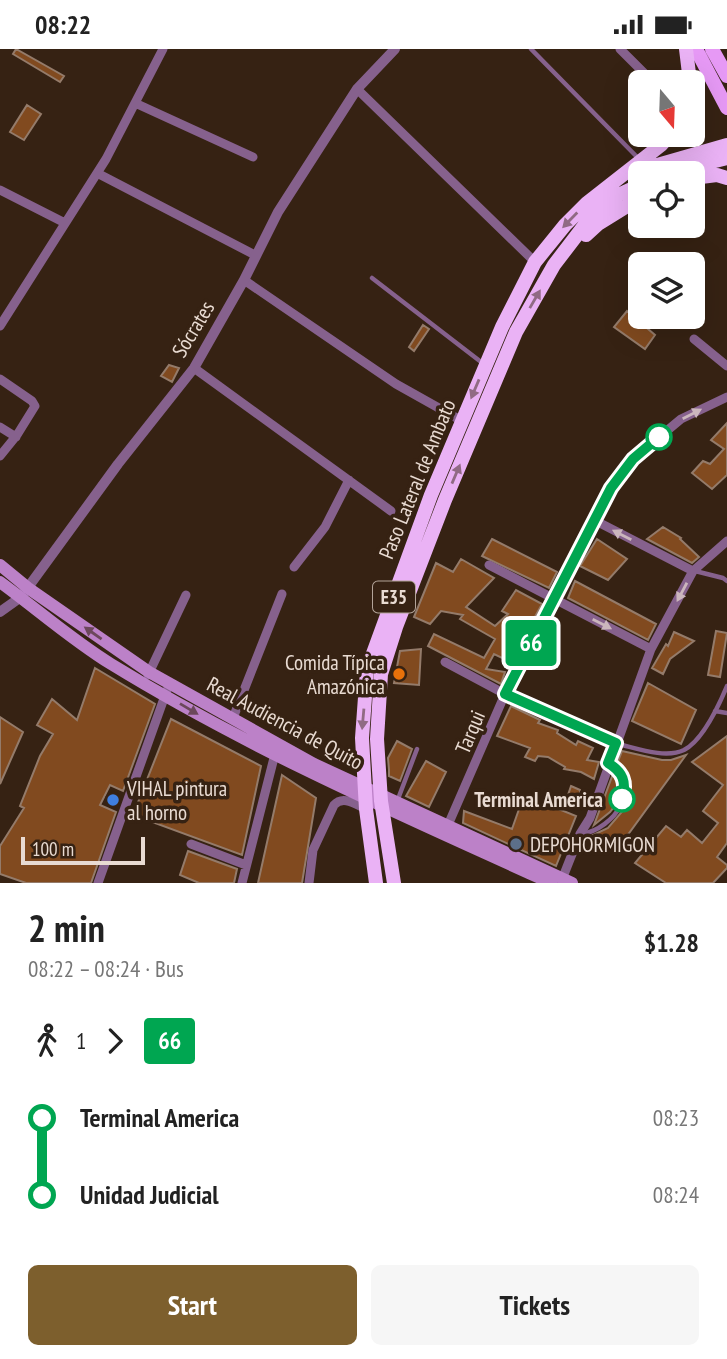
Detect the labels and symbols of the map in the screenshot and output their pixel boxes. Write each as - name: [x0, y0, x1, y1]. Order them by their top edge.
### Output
- north arrow: [628, 70, 705, 147]
- one-way arrow: [561, 212, 578, 229]
- one-way arrow: [529, 289, 541, 308]
- street label: Sócrates: [166, 296, 220, 362]
- one-way arrow: [469, 379, 480, 400]
- street label: Paso Lateral de Ambato: [373, 395, 461, 563]
- one-way arrow: [682, 409, 702, 420]
- unlabelled marker: [646, 424, 672, 450]
- one-way arrow: [450, 464, 462, 484]
- one-way arrow: [612, 529, 632, 540]
- road number: E35: [373, 582, 415, 613]
- one-way arrow: [676, 582, 688, 602]
- one-way arrow: [593, 617, 613, 629]
- line badge: 66: [500, 620, 562, 666]
- one-way arrow: [84, 626, 102, 640]
- place label: Comida Típica Amazónica: [285, 649, 385, 700]
- marker: Comida Típica Amazónica: [391, 666, 407, 682]
- street label: Real Audiencia de Quito: [202, 671, 368, 775]
- one-way arrow: [179, 703, 199, 715]
- street label: Tarqui: [449, 706, 491, 758]
- one-way arrow: [357, 708, 368, 730]
- place label: VIHAL pintura al horno: [126, 775, 227, 826]
- place label: Terminal America: [474, 786, 603, 813]
- marker: Terminal America: [609, 786, 635, 812]
- marker: VIHAL pintura al horno: [105, 792, 121, 808]
- place label: DEPOHORMIGON: [530, 831, 655, 858]
- scale bar: [21, 834, 145, 866]
- marker: DEPOHORMIGON: [508, 836, 524, 852]

